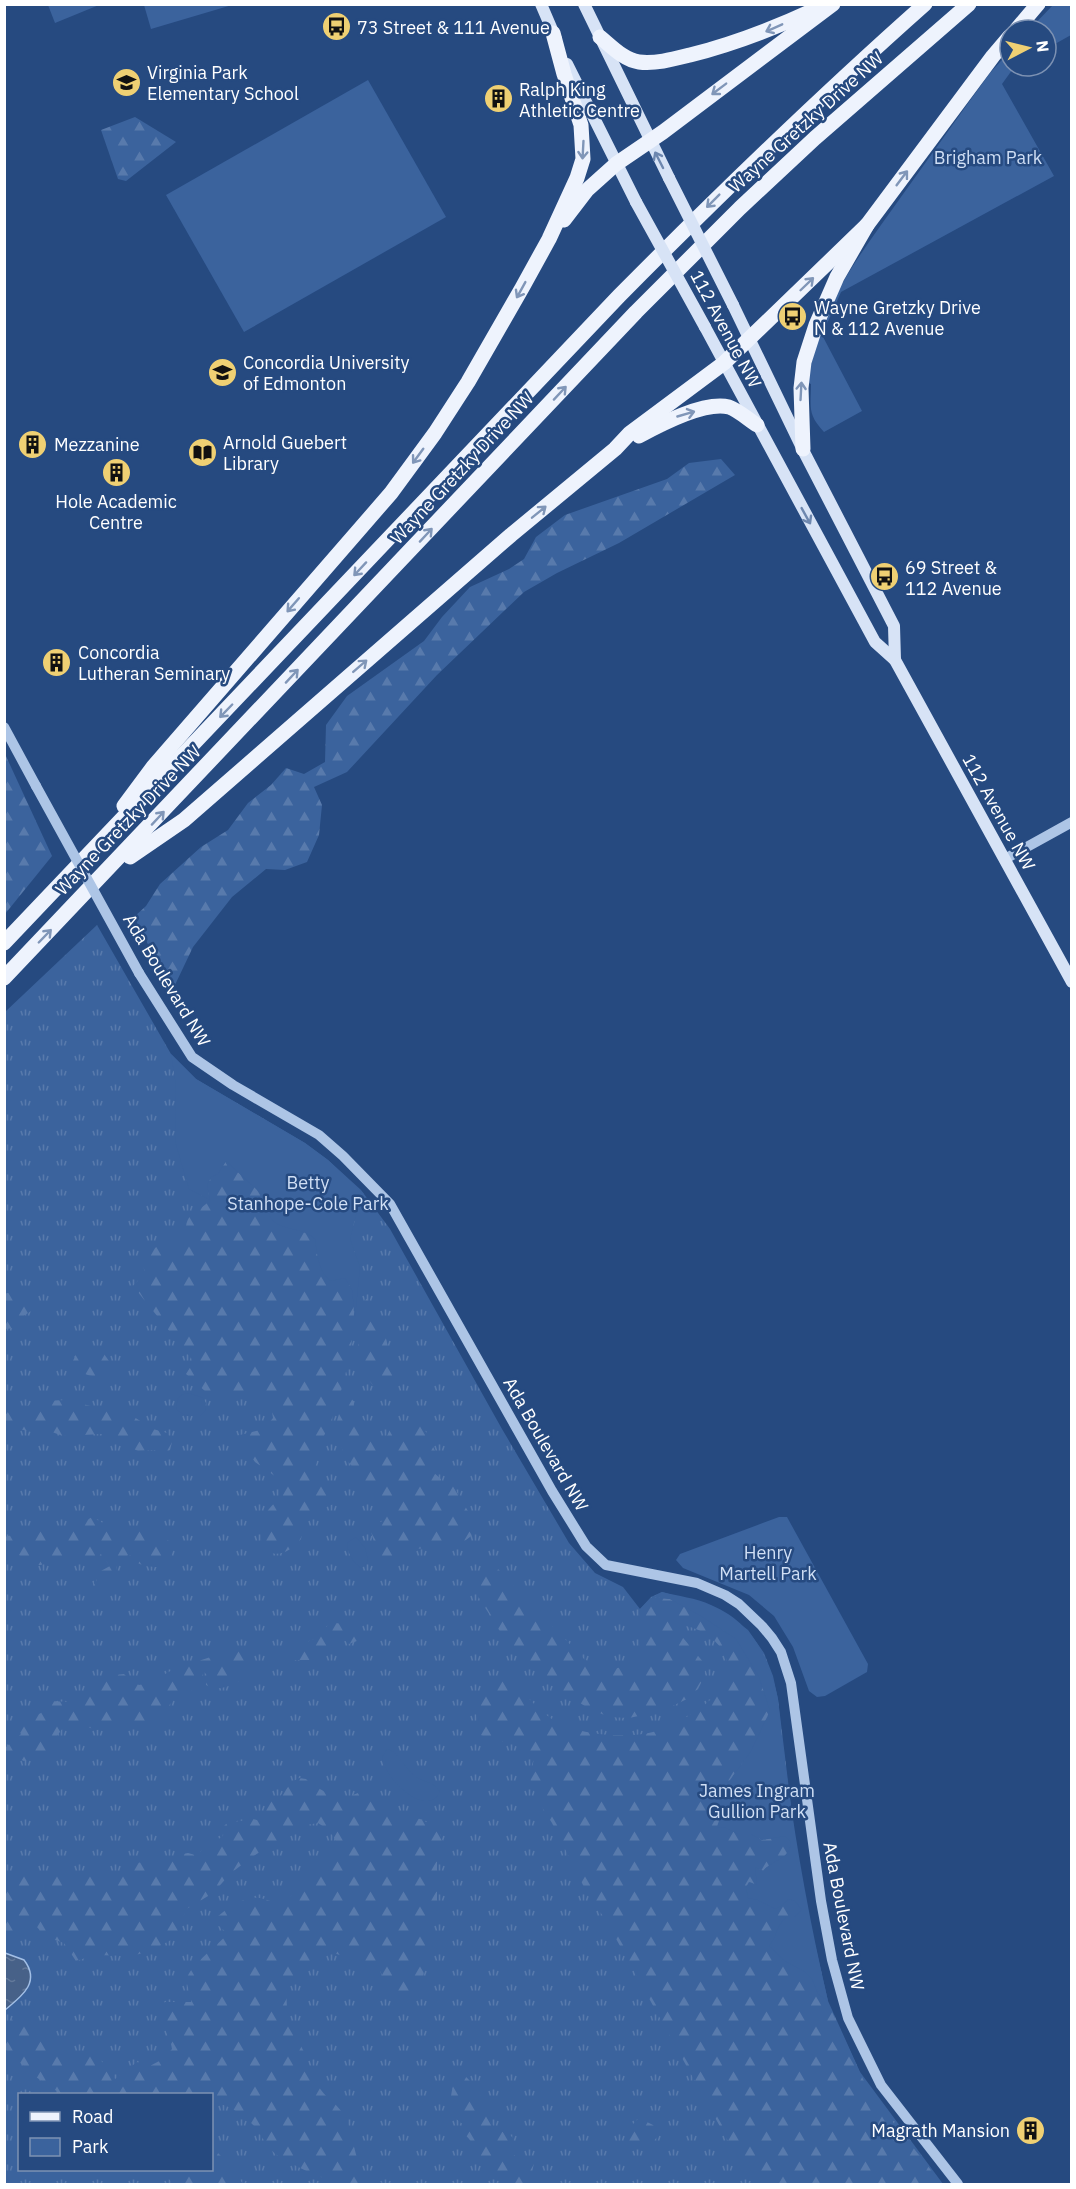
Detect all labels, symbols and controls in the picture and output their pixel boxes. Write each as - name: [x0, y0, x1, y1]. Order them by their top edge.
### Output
- bus stop icon: 73 Street & 111 Avenue: [320, 11, 352, 43]
- place label: 73 Street & 111 Avenue: [357, 16, 550, 39]
- north arrow: [998, 18, 1058, 78]
- one-way arrow: [765, 23, 783, 35]
- text: N: [1032, 39, 1054, 53]
- street label: Wayne Gretzky Drive NW: [724, 47, 888, 197]
- place label: Virginia Park Elementary School: [147, 61, 299, 105]
- school or university icon: Virginia Park Elementary School: [110, 66, 142, 98]
- place label: Ralph King Athletic Centre: [519, 78, 640, 122]
- building icon: Ralph King Athletic Centre: [482, 83, 514, 115]
- one-way arrow: [711, 83, 727, 96]
- one-way arrow: [577, 139, 588, 159]
- park label: Brigham Park: [934, 146, 1043, 169]
- one-way arrow: [653, 151, 664, 169]
- one-way arrow: [895, 171, 908, 187]
- one-way arrow: [705, 194, 720, 209]
- street label: 112 Avenue NW: [685, 266, 767, 392]
- one-way arrow: [800, 277, 815, 291]
- one-way arrow: [515, 281, 526, 299]
- place label: Wayne Gretzky Drive N & 112 Avenue: [814, 296, 981, 340]
- bus stop icon: Wayne Gretzky Drive N & 112 Avenue: [777, 301, 809, 333]
- place label: Concordia University of Edmonton: [243, 351, 410, 395]
- school or university icon: Concordia University of Edmonton: [206, 356, 238, 388]
- one-way arrow: [796, 381, 807, 401]
- one-way arrow: [553, 386, 567, 401]
- street label: Wayne Gretzky Drive NW: [385, 387, 539, 549]
- one-way arrow: [677, 408, 696, 419]
- building icon: Mezzanine: [17, 428, 49, 460]
- place label: Arnold Guebert Library: [223, 431, 347, 475]
- place label: Mezzanine: [54, 433, 140, 456]
- library icon: Arnold Guebert Library: [186, 436, 218, 468]
- one-way arrow: [412, 447, 424, 463]
- building icon: Hole Academic Centre: [100, 456, 132, 488]
- place label: Hole Academic Centre: [55, 490, 177, 534]
- one-way arrow: [531, 505, 547, 518]
- one-way arrow: [800, 507, 812, 524]
- one-way arrow: [419, 527, 433, 542]
- place label: 69 Street & 112 Avenue: [905, 556, 1002, 600]
- bus stop icon: 69 Street & 112 Avenue: [868, 561, 900, 593]
- one-way arrow: [353, 562, 367, 577]
- one-way arrow: [286, 597, 300, 612]
- place label: Concordia Lutheran Seminary: [78, 641, 230, 685]
- building icon: Concordia Lutheran Seminary: [41, 646, 73, 678]
- one-way arrow: [352, 659, 367, 673]
- one-way arrow: [285, 669, 299, 684]
- one-way arrow: [219, 704, 233, 719]
- street label: Wayne Gretzky Drive NW: [50, 740, 206, 900]
- street label: 112 Avenue NW: [957, 750, 1041, 874]
- one-way arrow: [151, 810, 165, 825]
- street label: Ada Boulevard NW: [118, 909, 216, 1051]
- one-way arrow: [38, 928, 53, 943]
- park label: Betty Stanhope-Cole Park: [227, 1171, 389, 1215]
- street label: Ada Boulevard NW: [498, 1373, 594, 1515]
- park label: Henry Martell Park: [719, 1541, 817, 1585]
- park label: James Ingram Gullion Park: [699, 1779, 815, 1823]
- street label: Ada Boulevard NW: [818, 1840, 870, 1992]
- legend: [18, 2093, 213, 2171]
- text: Road: [72, 2105, 113, 2128]
- building icon: Magrath Mansion: [1015, 2114, 1047, 2146]
- place label: Magrath Mansion: [871, 2119, 1010, 2142]
- text: Park: [72, 2135, 109, 2158]

